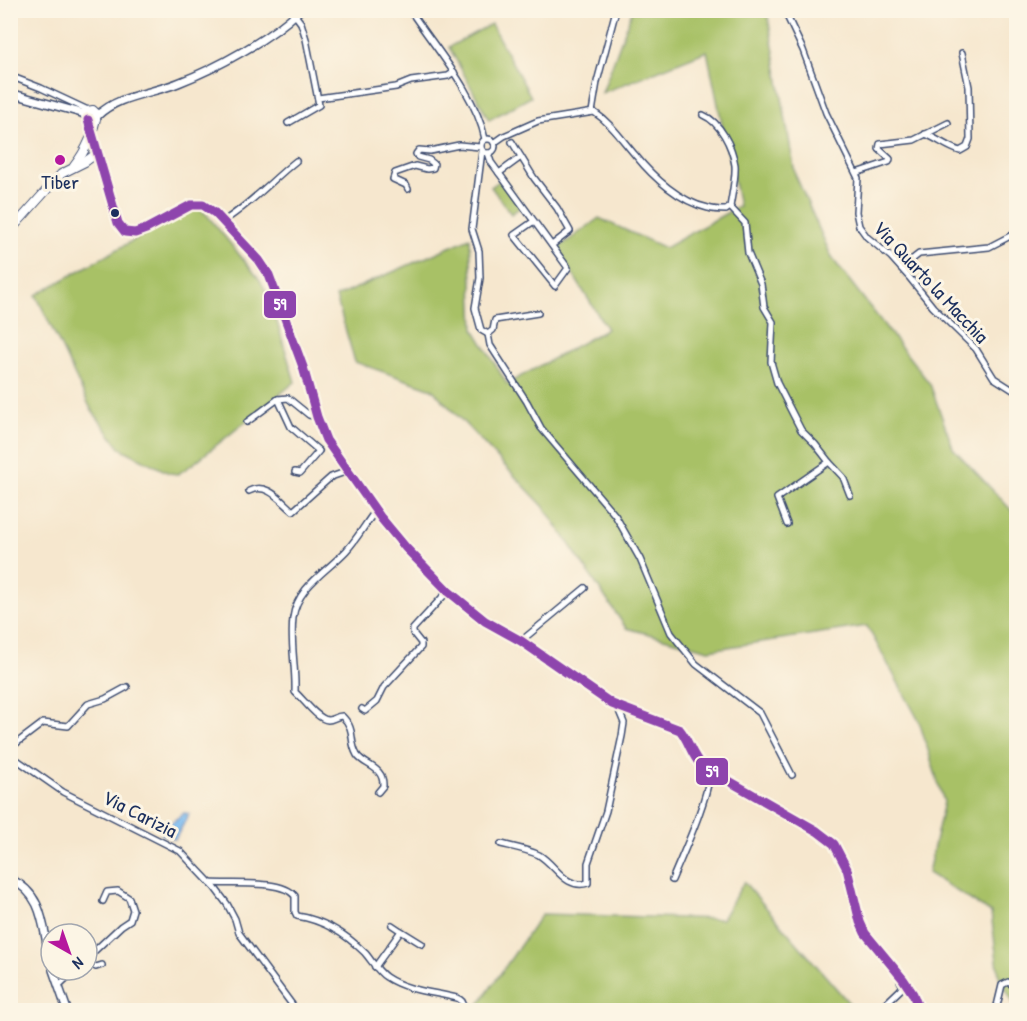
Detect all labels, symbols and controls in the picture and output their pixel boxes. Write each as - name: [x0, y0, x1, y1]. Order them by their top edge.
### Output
- marker: Tiber: [53, 153, 67, 167]
- place label: Tiber: [41, 168, 79, 195]
- unlabelled marker: [109, 207, 121, 219]
- street label: Via Quarto la Macchia: [868, 215, 995, 349]
- line badge: 59: [263, 290, 297, 319]
- text: 59: [274, 293, 286, 315]
- line badge: 59: [695, 757, 729, 786]
- text: 59: [706, 760, 718, 782]
- street label: Via Carizia: [98, 783, 182, 844]
- north arrow: [39, 922, 99, 982]
- text: N: [68, 952, 89, 975]

